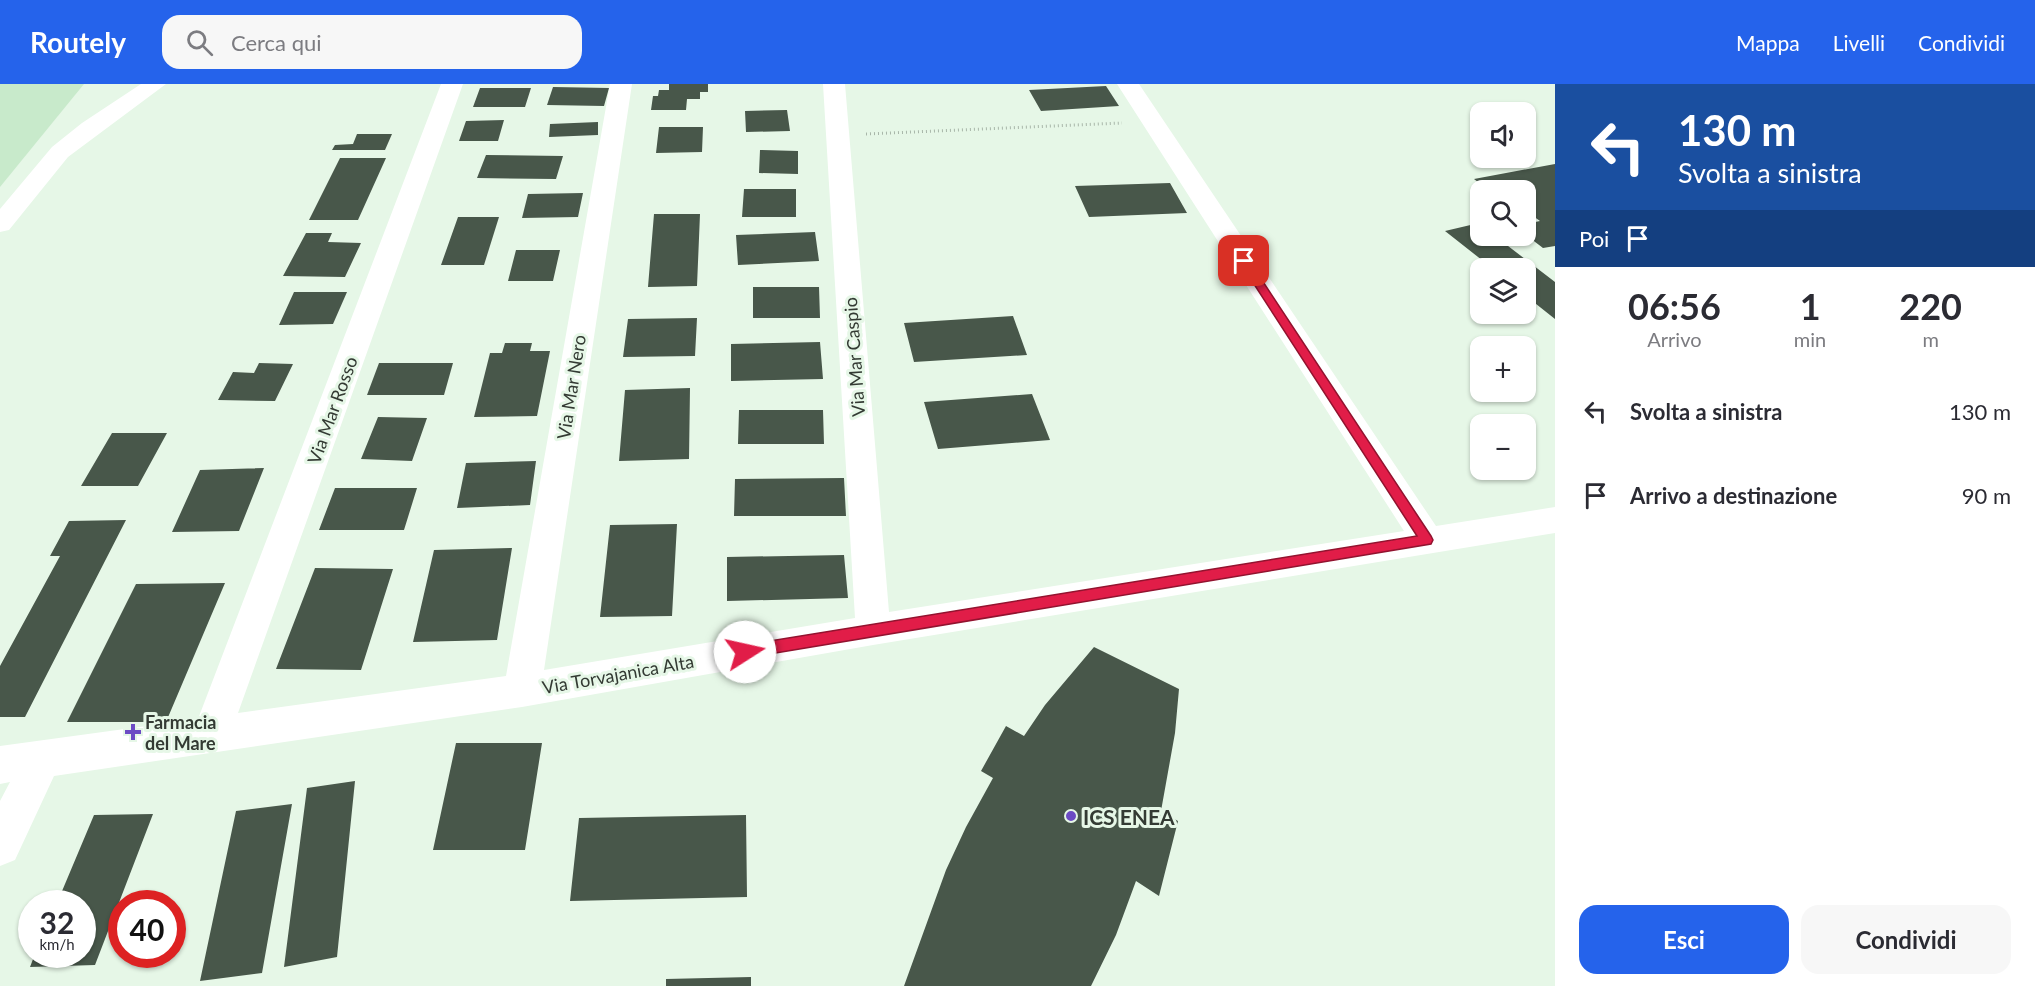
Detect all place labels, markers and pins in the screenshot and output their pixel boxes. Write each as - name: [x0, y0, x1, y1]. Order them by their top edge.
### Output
- pin: [1218, 235, 1269, 286]
- place label: Farmacia del Mare: [145, 711, 216, 754]
- marker: Farmacia del Mare: [126, 725, 140, 739]
- place label: ICS ENEA: [1083, 804, 1175, 829]
- marker: ICS ENEA: [1064, 809, 1078, 823]

